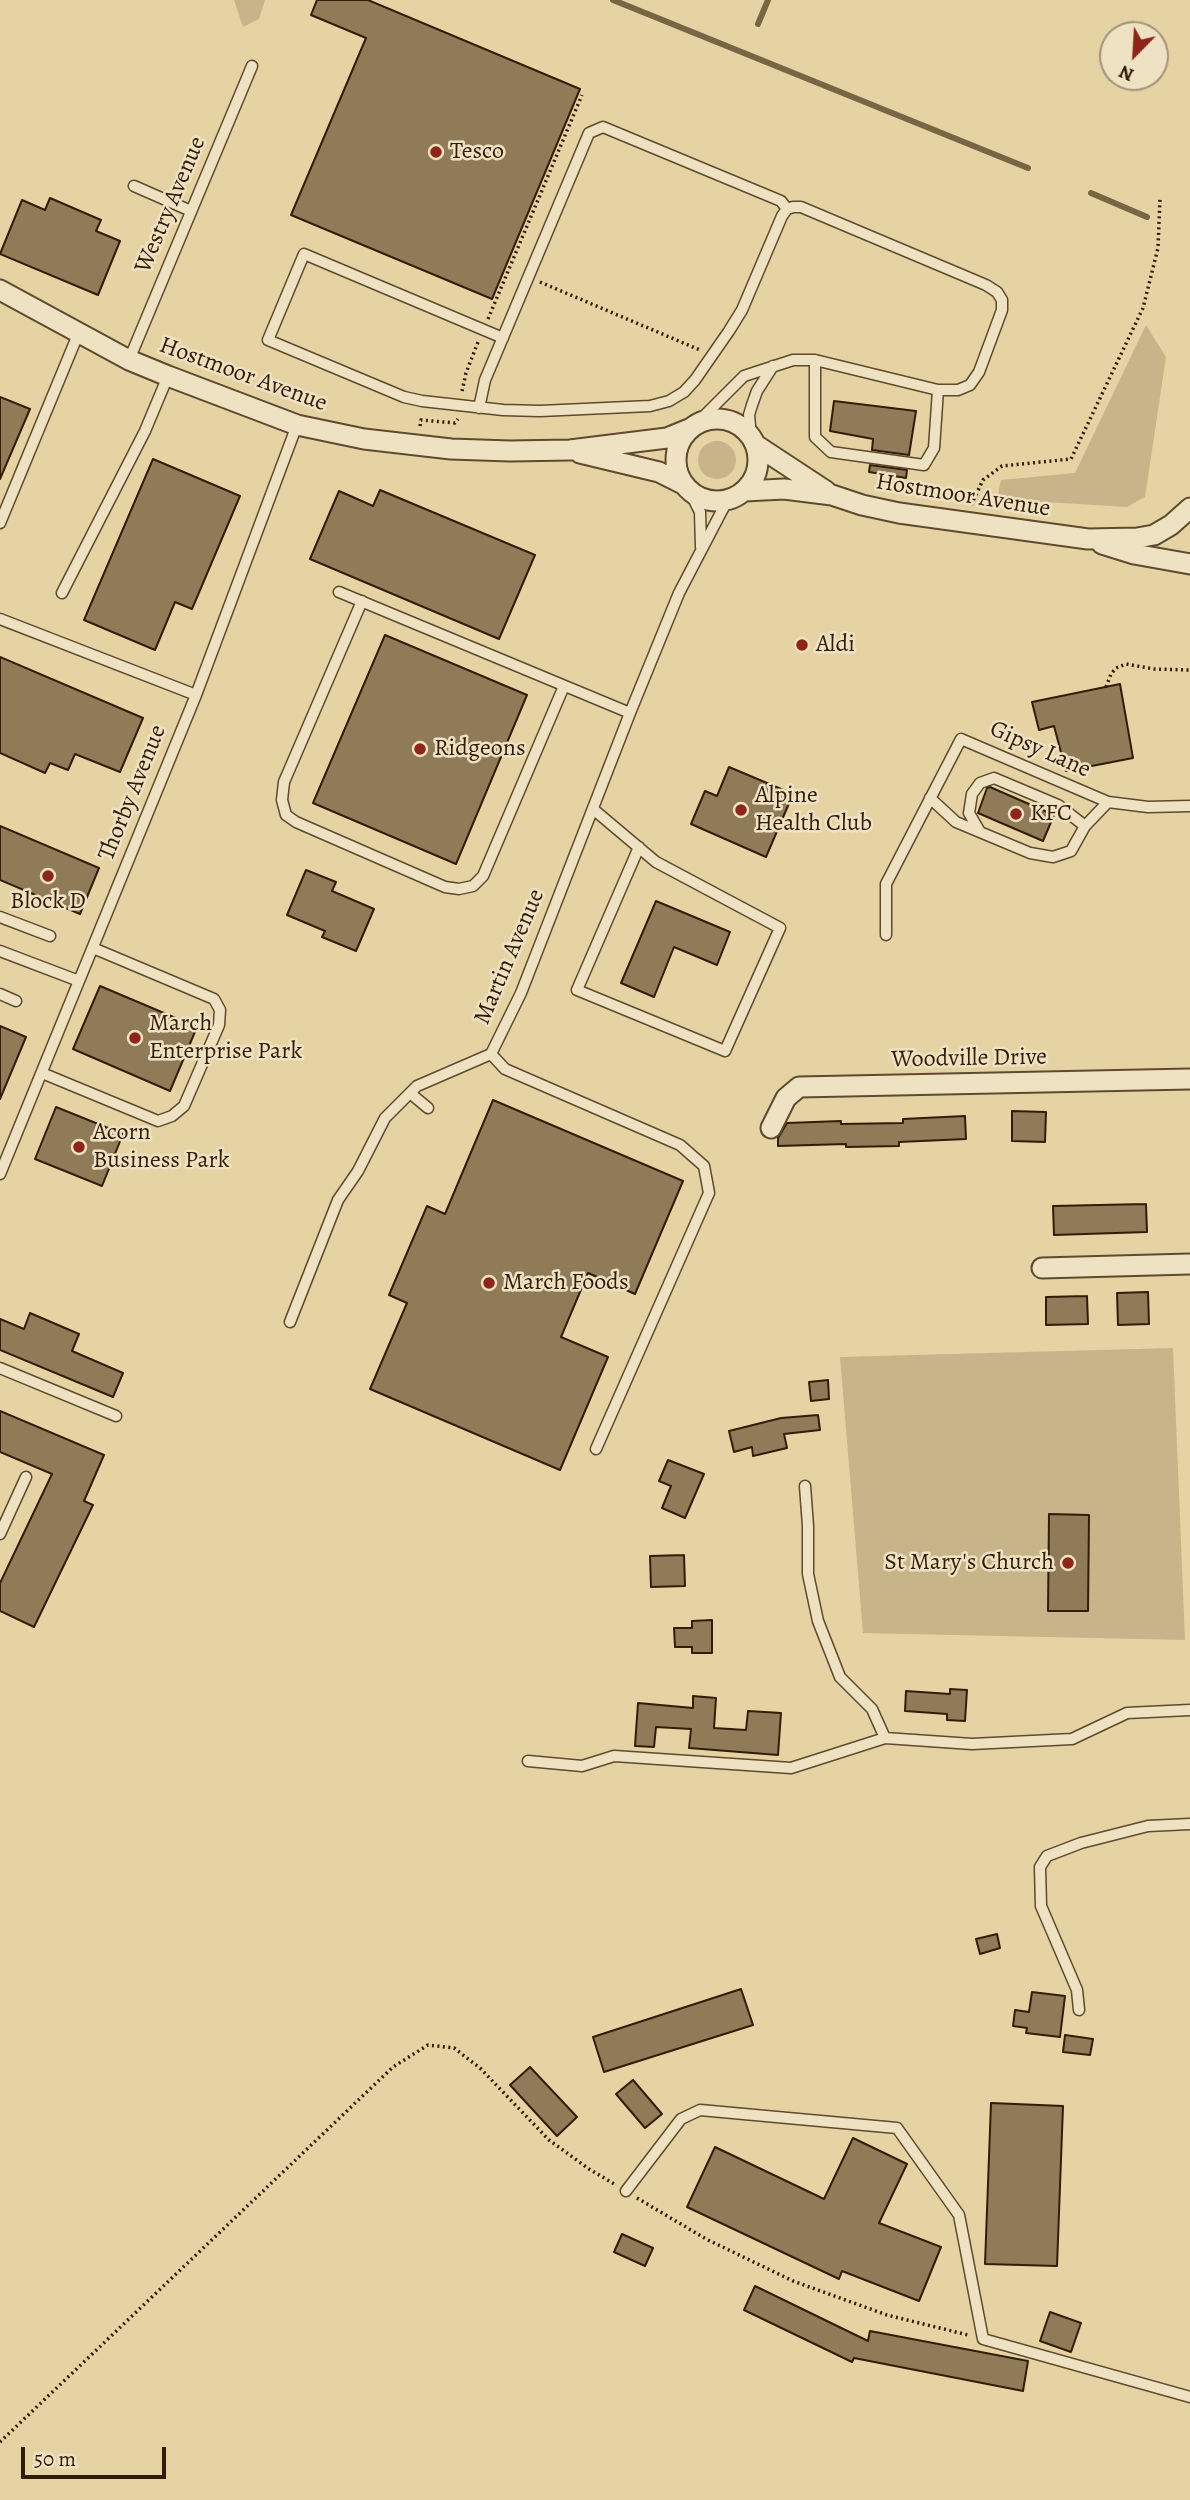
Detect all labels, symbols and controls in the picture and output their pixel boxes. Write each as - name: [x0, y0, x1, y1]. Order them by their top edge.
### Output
- north arrow: [1099, 21, 1169, 91]
- text: N: [1115, 59, 1138, 88]
- street label: Westry Avenue: [129, 132, 213, 278]
- place label: Tesco: [450, 138, 504, 166]
- marker: Tesco: [428, 144, 444, 160]
- street label: Hostmoor Avenue: [155, 331, 331, 419]
- street label: Hostmoor Avenue: [874, 468, 1052, 524]
- place label: Aldi: [816, 631, 855, 659]
- marker: Aldi: [794, 637, 810, 653]
- street label: Gipsy Lane: [985, 715, 1095, 785]
- street label: Thorby Avenue: [93, 721, 173, 865]
- place label: Ridgeons: [434, 735, 526, 763]
- marker: Ridgeons: [412, 741, 428, 757]
- place label: Alpine Health Club: [755, 782, 872, 838]
- place label: KFC: [1030, 800, 1072, 828]
- marker: Alpine Health Club: [733, 802, 749, 818]
- marker: KFC: [1008, 806, 1024, 822]
- marker: Block D: [40, 868, 56, 884]
- street label: Martin Avenue: [469, 885, 551, 1029]
- place label: Block D: [10, 888, 86, 916]
- place label: March Enterprise Park: [149, 1010, 302, 1066]
- marker: March Enterprise Park: [127, 1030, 143, 1046]
- street label: Woodville Drive: [891, 1043, 1047, 1075]
- place label: Acorn Business Park: [93, 1119, 230, 1175]
- marker: Acorn Business Park: [71, 1139, 87, 1155]
- place label: March Foods: [503, 1269, 629, 1297]
- marker: March Foods: [481, 1275, 497, 1291]
- place label: St Mary's Church: [884, 1549, 1054, 1577]
- marker: St Mary's Church: [1060, 1555, 1076, 1571]
- scale bar: [24, 2434, 170, 2478]
- text: 50 m: [34, 2445, 76, 2473]

